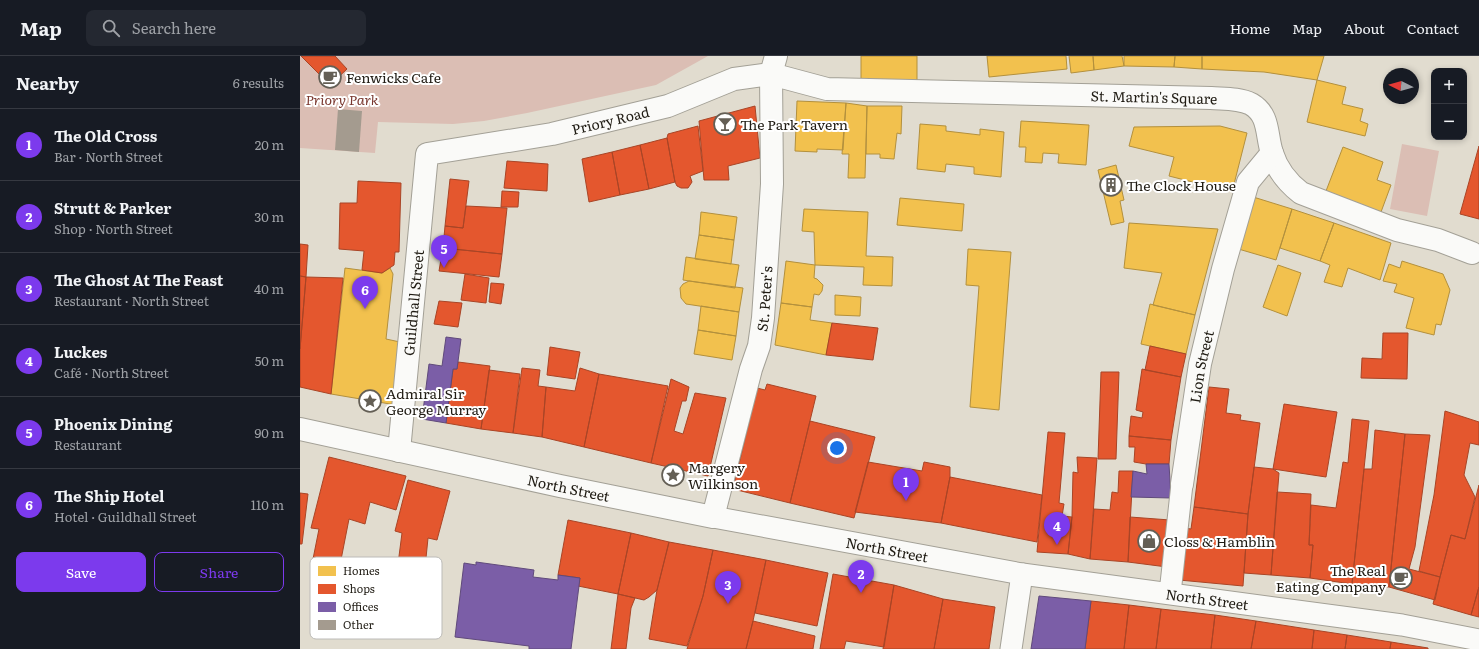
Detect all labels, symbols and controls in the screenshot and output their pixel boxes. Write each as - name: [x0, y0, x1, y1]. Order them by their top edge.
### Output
- search box: [86, 10, 366, 46]
- text: Map: [20, 14, 62, 42]
- text: Search here: [132, 16, 216, 39]
- icon: search: [100, 17, 122, 39]
- text: Home: [1230, 18, 1270, 38]
- text: Map: [1292, 18, 1322, 38]
- text: About: [1344, 18, 1385, 38]
- text: Contact: [1407, 18, 1459, 38]
- cafe icon: Fenwicks Cafe: [317, 64, 343, 90]
- place label: Fenwicks Cafe: [346, 67, 441, 87]
- north arrow: [1383, 68, 1419, 104]
- map controls: [1431, 68, 1467, 140]
- button: +: [1431, 68, 1467, 104]
- text: Nearby: [16, 70, 79, 95]
- text: 6 results: [233, 73, 284, 92]
- street label: St. Martin's Square: [1090, 85, 1218, 108]
- park label: Priory Park: [306, 89, 379, 109]
- street label: Priory Road: [570, 101, 652, 139]
- button: −: [1431, 104, 1467, 140]
- bar icon: The Park Tavern: [712, 111, 738, 137]
- place label: The Park Tavern: [740, 114, 848, 134]
- text: The Old Cross: [54, 124, 157, 147]
- text: 1: [26, 135, 32, 154]
- text: 20 m: [255, 135, 284, 154]
- text: Bar · North Street: [54, 147, 163, 166]
- building icon: The Clock House: [1098, 172, 1124, 198]
- place label: The Clock House: [1126, 175, 1236, 195]
- text: Strutt & Parker: [54, 196, 171, 219]
- text: 2: [26, 207, 32, 226]
- text: 30 m: [254, 207, 284, 226]
- text: Shop · North Street: [54, 219, 173, 238]
- pin: 5: [431, 235, 457, 268]
- street label: Guildhall Street: [398, 248, 428, 357]
- street label: St. Peter's: [751, 265, 776, 333]
- text: The Ghost At The Feast: [54, 268, 223, 291]
- pin: 6: [352, 276, 378, 309]
- text: 3: [25, 279, 33, 298]
- text: 40 m: [254, 279, 284, 298]
- text: Restaurant · North Street: [54, 291, 209, 310]
- street label: Lion Street: [1184, 328, 1218, 404]
- text: Luckes: [54, 340, 107, 363]
- text: 4: [25, 351, 33, 370]
- text: 50 m: [255, 351, 284, 370]
- text: Café · North Street: [54, 363, 169, 382]
- place label: Admiral Sir George Murray: [386, 383, 487, 419]
- place icon: Admiral Sir George Murray: [357, 388, 383, 414]
- text: Phoenix Dining: [54, 412, 172, 435]
- text: 5: [25, 423, 33, 442]
- text: 90 m: [254, 423, 284, 442]
- text: Restaurant: [54, 435, 122, 454]
- your location: [827, 438, 847, 458]
- place label: Margery Wilkinson: [688, 457, 758, 493]
- place icon: Margery Wilkinson: [660, 462, 686, 488]
- pin: 1: [893, 468, 919, 501]
- street label: North Street: [526, 469, 612, 506]
- text: The Ship Hotel: [54, 484, 164, 507]
- text: 6: [25, 495, 33, 514]
- text: 110 m: [251, 495, 284, 514]
- text: Hotel · Guildhall Street: [54, 507, 196, 526]
- pin: 4: [1044, 512, 1070, 545]
- shop icon: Closs & Hamblin: [1136, 528, 1162, 554]
- place label: Closs & Hamblin: [1164, 531, 1275, 551]
- street label: North Street: [844, 532, 930, 567]
- button: Save: [16, 552, 146, 592]
- button: Share: [154, 552, 284, 592]
- legend: [310, 557, 442, 639]
- pin: 2: [848, 560, 874, 593]
- place label: The Real Eating Company: [1276, 560, 1387, 596]
- text: Homes: [343, 562, 380, 578]
- cafe icon: The Real Eating Company: [1388, 565, 1414, 591]
- pin: 3: [715, 571, 741, 604]
- text: Shops: [343, 580, 375, 596]
- street label: North Street: [1164, 583, 1250, 614]
- text: Offices: [343, 598, 378, 614]
- text: Other: [343, 616, 375, 632]

